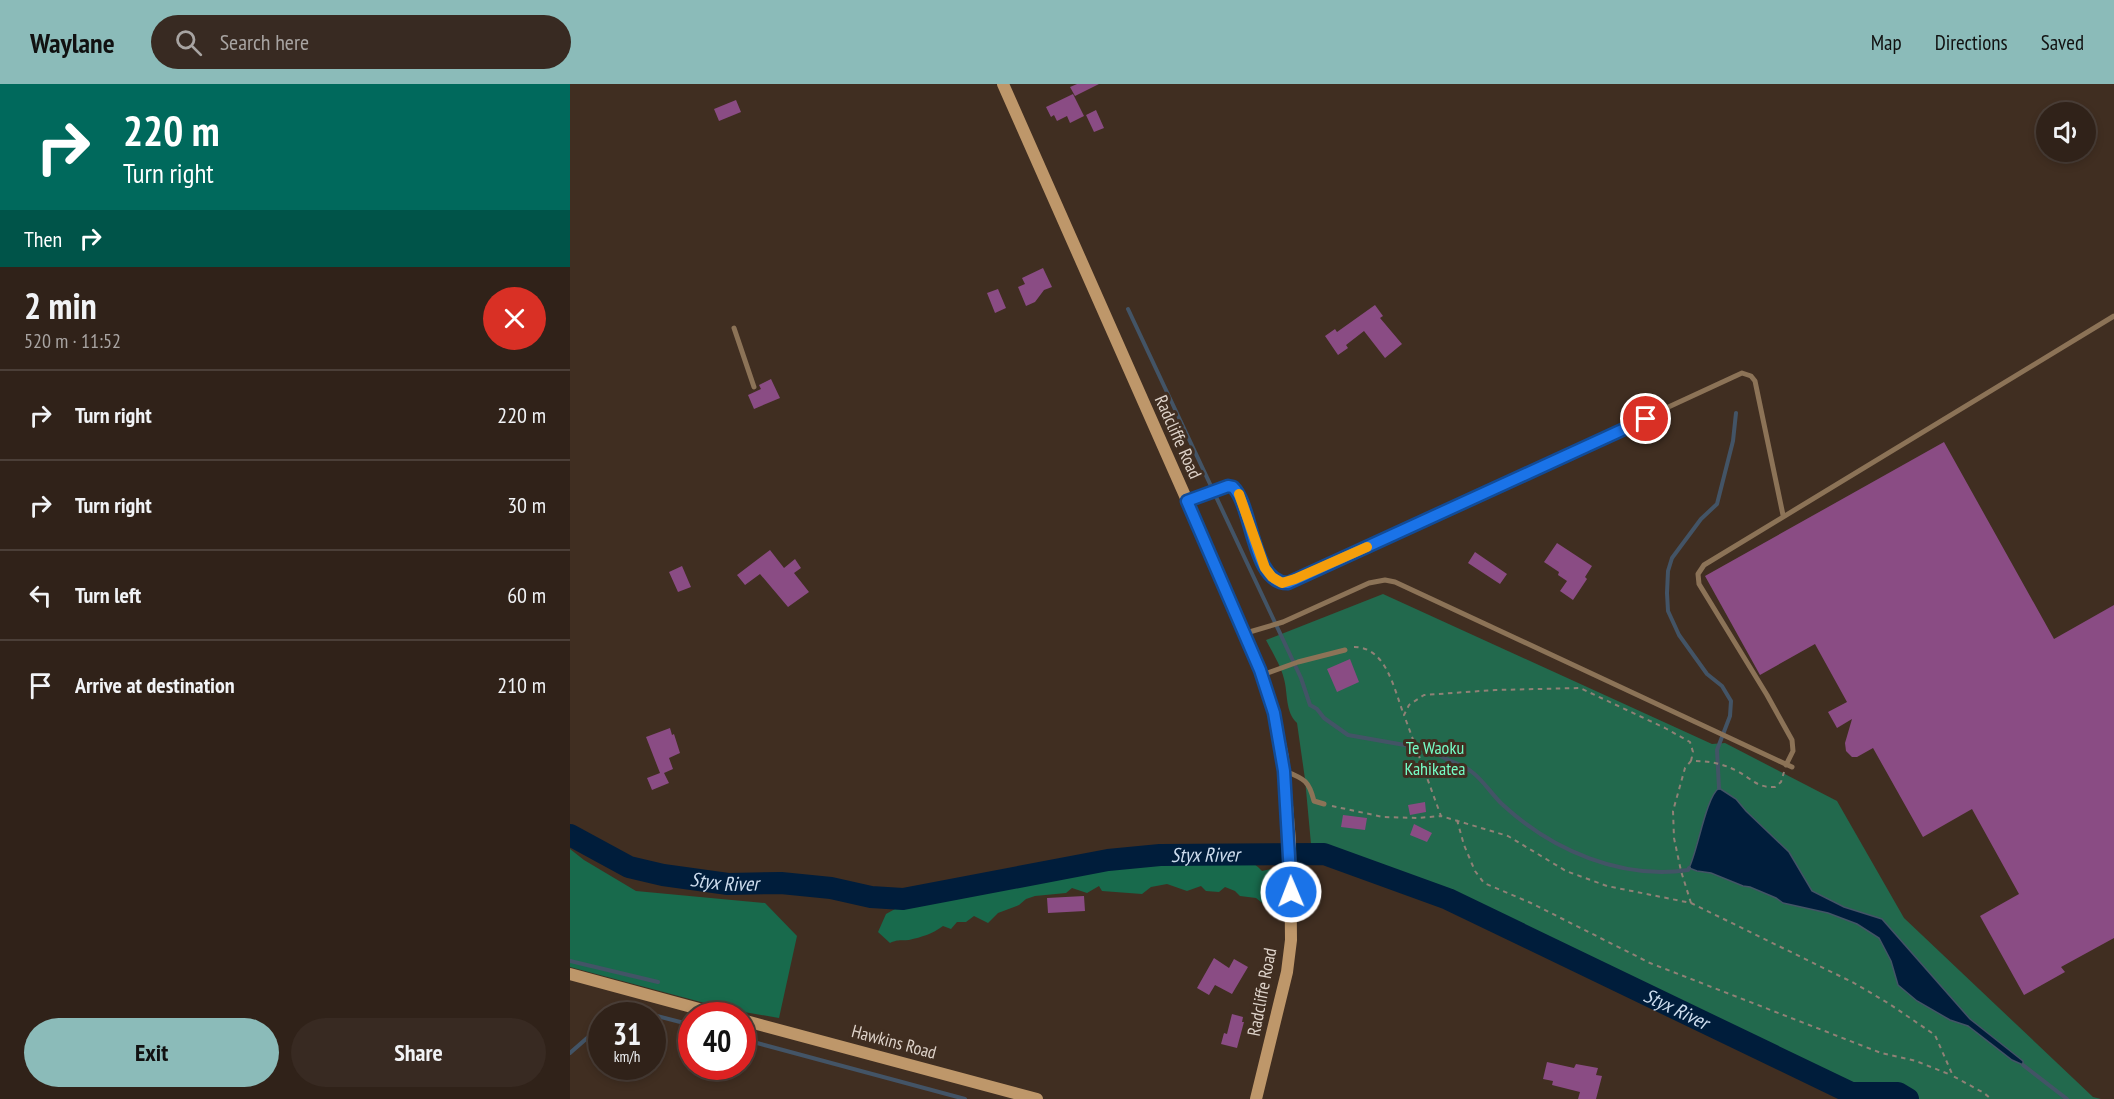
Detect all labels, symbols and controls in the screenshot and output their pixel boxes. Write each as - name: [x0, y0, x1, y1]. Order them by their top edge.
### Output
- search box: [151, 15, 571, 69]
- text: Waylane: [30, 24, 115, 61]
- icon: search: [172, 26, 205, 59]
- text: Search here: [220, 28, 309, 56]
- text: Map: [1871, 29, 1902, 56]
- text: Directions: [1935, 29, 2008, 56]
- text: Saved: [2041, 29, 2084, 56]
- map controls: [2036, 102, 2096, 162]
- button: sound: [2036, 102, 2096, 162]
- text: 220 m: [123, 103, 220, 158]
- icon: right: [24, 108, 102, 186]
- text: Turn right: [123, 156, 214, 190]
- icon: right: [74, 222, 107, 255]
- text: Then: [24, 225, 62, 253]
- text: 2 min: [24, 282, 97, 329]
- button: close: [483, 287, 546, 350]
- text: 520 m · 11:52: [24, 328, 121, 354]
- street label: Radcliffe Road: [1150, 391, 1207, 482]
- pin: [1620, 393, 1671, 444]
- icon: right: [24, 399, 57, 432]
- text: Turn right: [75, 401, 152, 429]
- text: 220 m: [497, 401, 546, 429]
- icon: arrive: [1629, 402, 1662, 435]
- icon: right: [24, 489, 57, 522]
- text: Turn right: [75, 491, 152, 519]
- text: 30 m: [507, 491, 546, 519]
- icon: left: [24, 579, 57, 612]
- text: Turn left: [75, 581, 141, 609]
- text: 60 m: [507, 581, 546, 609]
- icon: arrive: [24, 669, 57, 702]
- text: Arrive at destination: [75, 671, 235, 699]
- text: 210 m: [497, 671, 546, 699]
- park label: Te Waoku Kahikatea: [1404, 736, 1466, 780]
- water label: Styx River: [1171, 842, 1242, 868]
- position arrow: [1259, 860, 1323, 924]
- water label: Styx River: [688, 866, 762, 897]
- street label: Radcliffe Road: [1242, 946, 1281, 1038]
- water label: Styx River: [1639, 982, 1715, 1037]
- speed limit sign: 40: [678, 1002, 756, 1080]
- text: 31: [613, 1014, 641, 1053]
- button: Exit: [24, 1018, 279, 1087]
- button: Share: [291, 1018, 546, 1087]
- street label: Hawkins Road: [849, 1019, 939, 1064]
- text: km/h: [614, 1047, 640, 1066]

